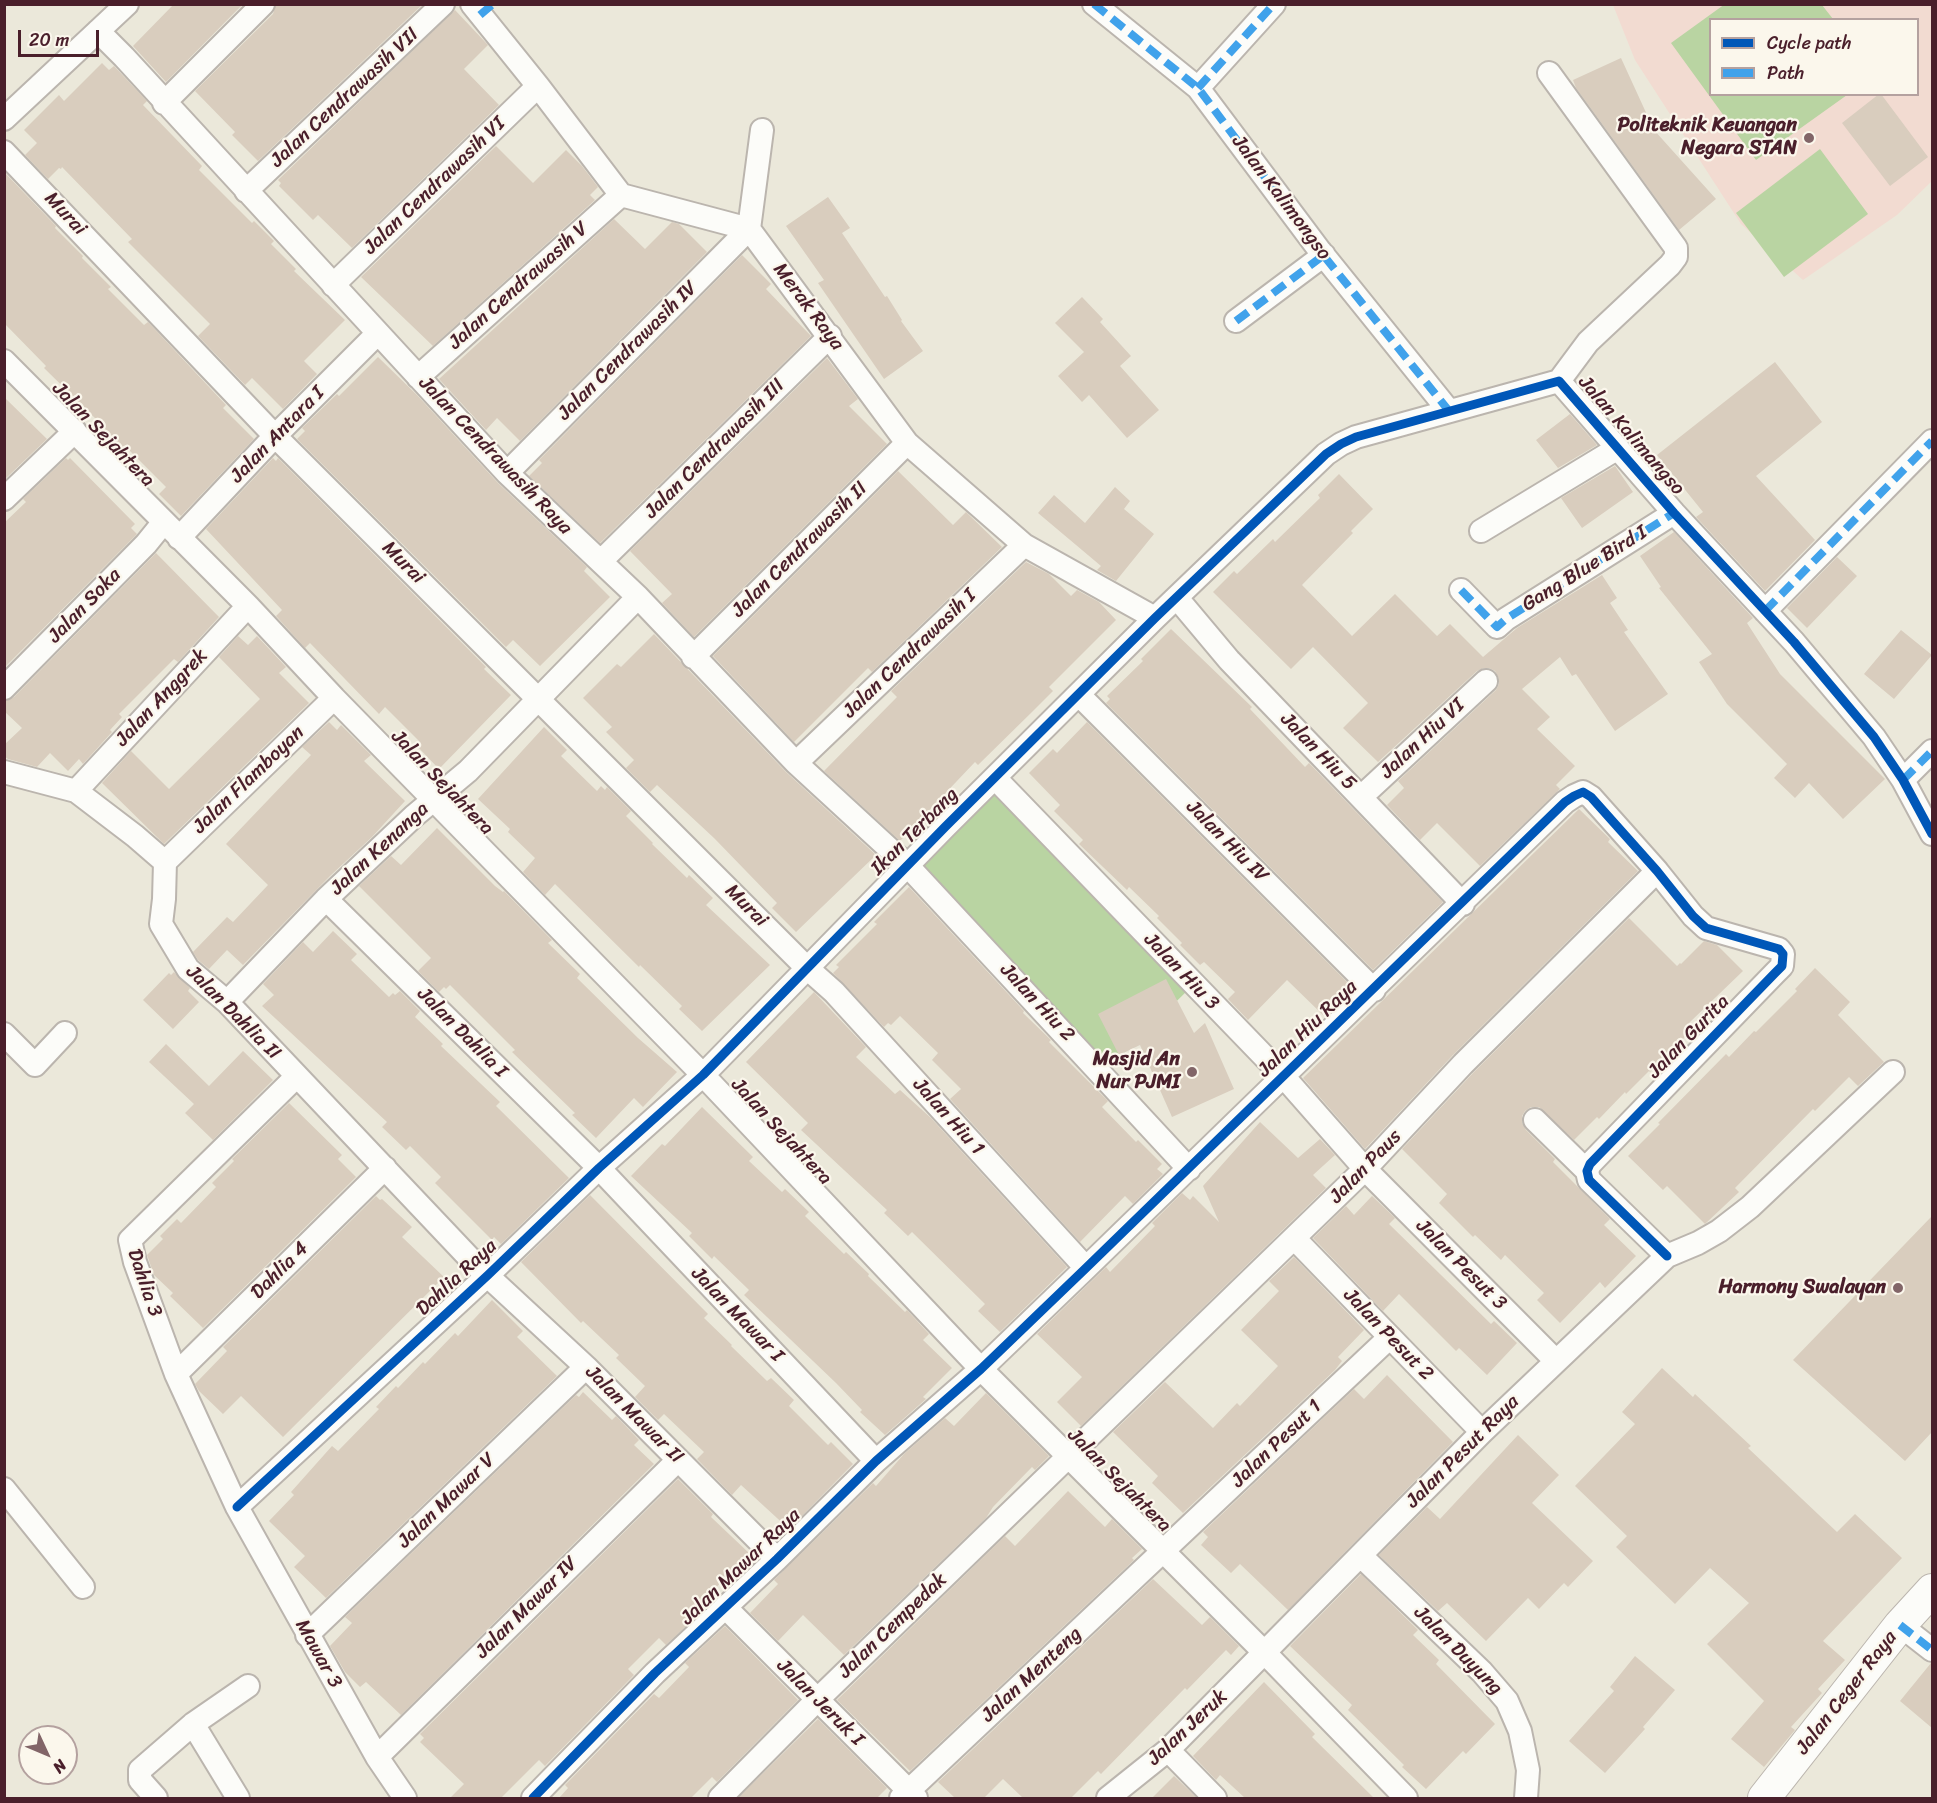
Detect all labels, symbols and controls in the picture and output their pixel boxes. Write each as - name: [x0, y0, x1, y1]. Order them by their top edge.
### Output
- scale bar: [21, 18, 102, 56]
- legend: [1709, 18, 1919, 96]
- street label: Jalan Cendrawasih VII: [266, 23, 424, 173]
- text: 20 m: [29, 24, 69, 56]
- text: Cycle path: [1767, 27, 1851, 59]
- text: Path: [1767, 57, 1804, 89]
- street label: Jalan Cendrawasih VI: [359, 112, 511, 260]
- place label: Politeknik Keuangan Negara STAN: [1617, 114, 1797, 161]
- street label: Jalan Kalimongso: [1226, 131, 1336, 265]
- marker: Politeknik Keuangan Negara STAN: [1802, 131, 1816, 145]
- street label: Murai: [39, 187, 91, 241]
- street label: Jalan Cendrawasih V: [444, 217, 594, 355]
- street label: Merak Raya: [767, 259, 849, 355]
- street label: Jalan Cendrawasih IV: [553, 276, 703, 426]
- street label: Jalan Kalimangso: [1573, 371, 1689, 501]
- street label: Jalan Cendrawasih Raya: [413, 372, 577, 540]
- street label: Jalan Cendrawasih III: [640, 374, 790, 524]
- street label: Jalan Sejahtera: [47, 377, 159, 493]
- street label: Jalan Antara I: [226, 382, 330, 488]
- street label: Jalan Cendrawasih II: [727, 477, 873, 623]
- street label: Gang Blue Bird I: [1518, 521, 1652, 617]
- street label: Murai: [377, 537, 429, 589]
- street label: Jalan Soka: [44, 564, 126, 648]
- street label: Jalan Cendrawasih I: [838, 584, 982, 724]
- street label: Jalan Anggrek: [111, 644, 213, 752]
- street label: Jalan Hiu VI: [1376, 694, 1470, 784]
- street label: Jalan Hiu 5: [1275, 708, 1361, 796]
- street label: Jalan Flamboyan: [188, 721, 310, 839]
- street label: Jalan Sejahtera: [386, 725, 498, 841]
- street label: Ikan Terbang: [866, 783, 964, 881]
- street label: Jalan Hiu IV: [1181, 796, 1273, 888]
- street label: Jalan Kenanga: [326, 797, 434, 901]
- street label: Murai: [720, 880, 772, 932]
- street label: Jalan Hiu 3: [1138, 929, 1224, 1015]
- street label: Jalan Hiu 2: [995, 959, 1079, 1047]
- street label: Jalan Dahlia II: [181, 961, 285, 1065]
- street label: Jalan Hiu Raya: [1253, 975, 1363, 1083]
- street label: Jalan Dahlia I: [412, 983, 512, 1083]
- street label: Jalan Gurita: [1643, 990, 1735, 1084]
- place label: Masjid An Nur PJMI: [1093, 1048, 1180, 1095]
- marker: Masjid An Nur PJMI: [1185, 1065, 1199, 1079]
- street label: Jalan Sejahtera: [726, 1074, 836, 1190]
- street label: Jalan Hiu 1: [907, 1074, 989, 1160]
- street label: Jalan Paus: [1325, 1125, 1407, 1209]
- street label: Jalan Pesut 3: [1411, 1215, 1511, 1315]
- street label: Dahlia Raya: [412, 1235, 502, 1321]
- street label: Dahlia 4: [246, 1237, 314, 1305]
- street label: Dahlia 3: [121, 1246, 167, 1320]
- street label: Jalan Mawar I: [686, 1263, 788, 1367]
- place label: Harmony Swalayan: [1718, 1276, 1886, 1300]
- marker: Harmony Swalayan: [1891, 1281, 1905, 1295]
- street label: Jalan Pesut 2: [1338, 1284, 1438, 1386]
- street label: Jalan Mawar II: [580, 1361, 688, 1469]
- street label: Jalan Pesut Raya: [1401, 1390, 1525, 1514]
- street label: Jalan Pesut 1: [1227, 1395, 1327, 1493]
- street label: Jalan Sejahtera: [1062, 1424, 1176, 1538]
- street label: Jalan Mawar V: [393, 1448, 501, 1554]
- street label: Jalan Mawar Raya: [676, 1504, 806, 1630]
- street label: Jalan Mawar IV: [471, 1552, 583, 1664]
- street label: Jalan Cempedak: [834, 1568, 952, 1684]
- street label: Jalan Duyung: [1409, 1602, 1507, 1700]
- street label: Mawar 3: [289, 1616, 347, 1692]
- street label: Jalan Menteng: [977, 1622, 1087, 1728]
- street label: Jalan Ceger Raya: [1791, 1626, 1903, 1760]
- street label: Jalan Jeruk I: [771, 1654, 869, 1752]
- street label: Jalan Jeruk: [1143, 1685, 1233, 1771]
- north arrow: [18, 1725, 78, 1785]
- text: N: [46, 1752, 74, 1781]

